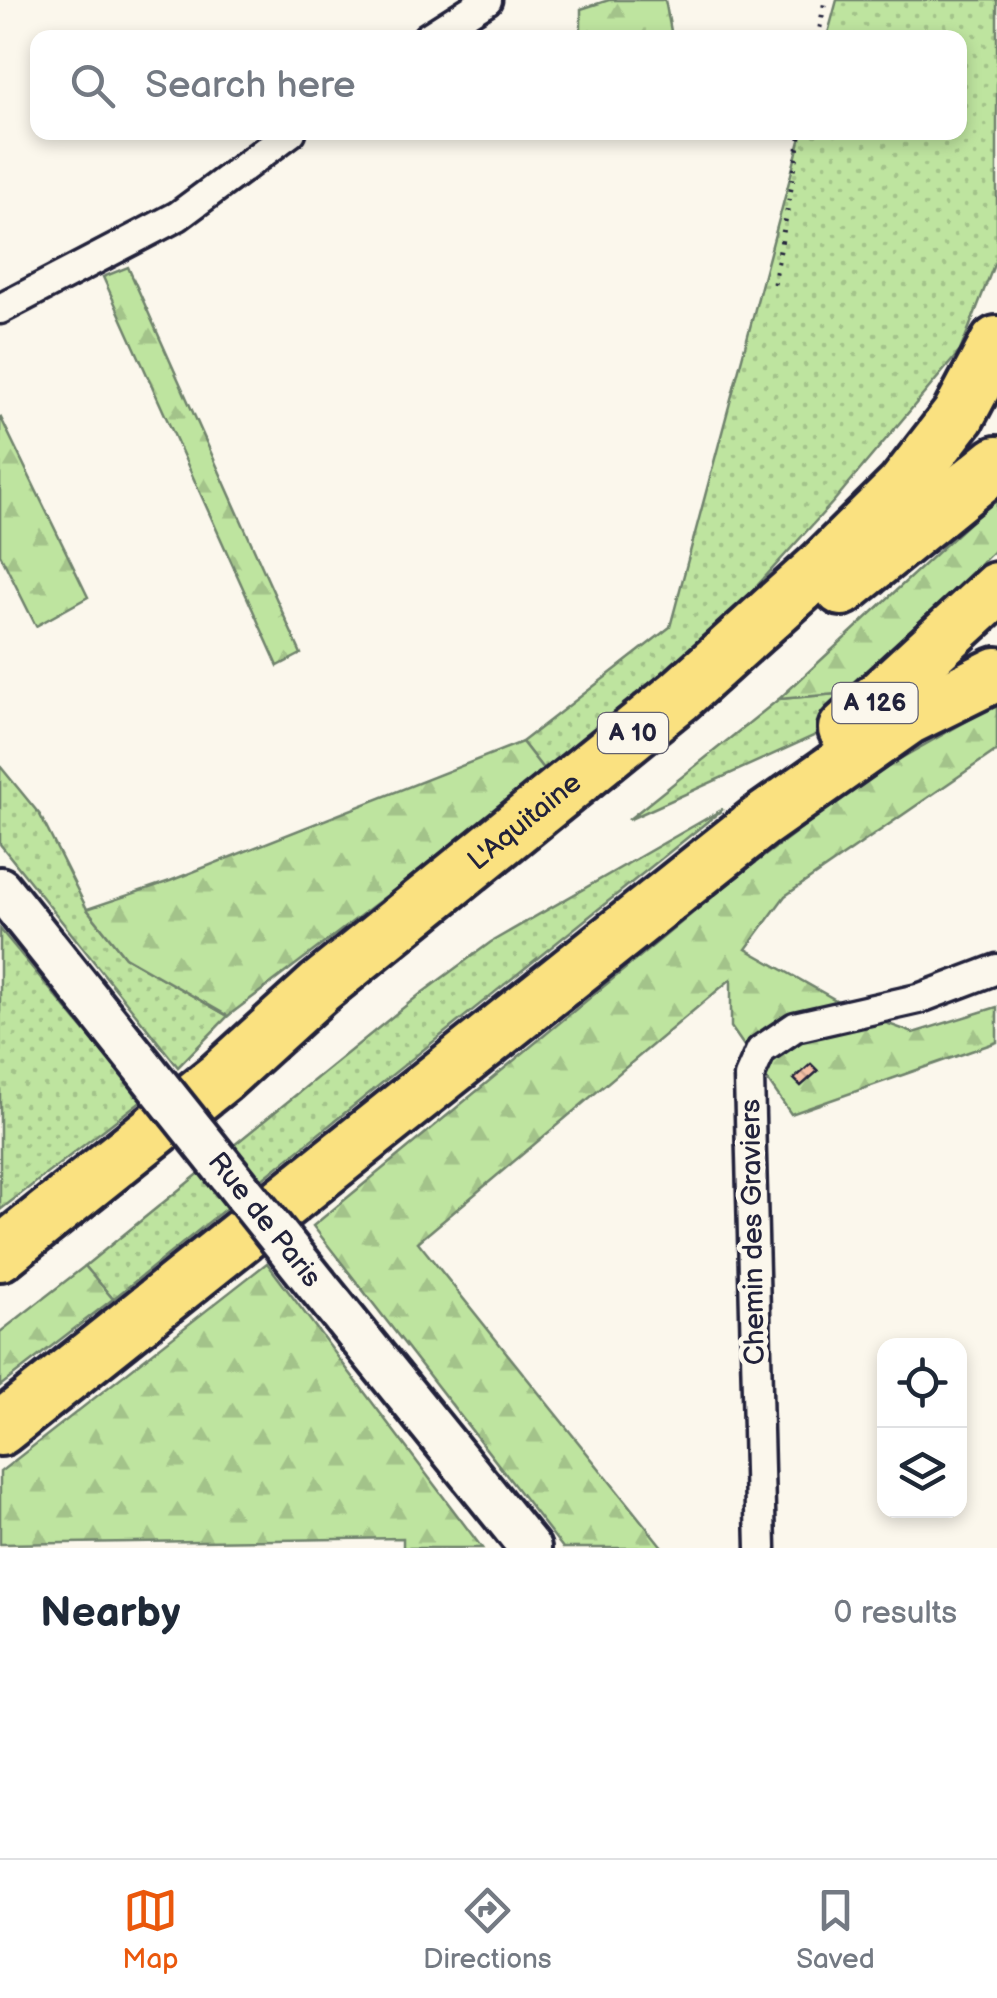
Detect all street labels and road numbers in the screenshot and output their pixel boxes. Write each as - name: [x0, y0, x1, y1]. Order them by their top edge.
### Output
- road number: A 126: [832, 683, 918, 723]
- road number: A 10: [598, 713, 668, 753]
- street label: L'Aquitaine: [461, 766, 588, 877]
- street label: Chemin des Graviers: [734, 1099, 772, 1365]
- street label: Rue de Paris: [201, 1146, 329, 1294]

